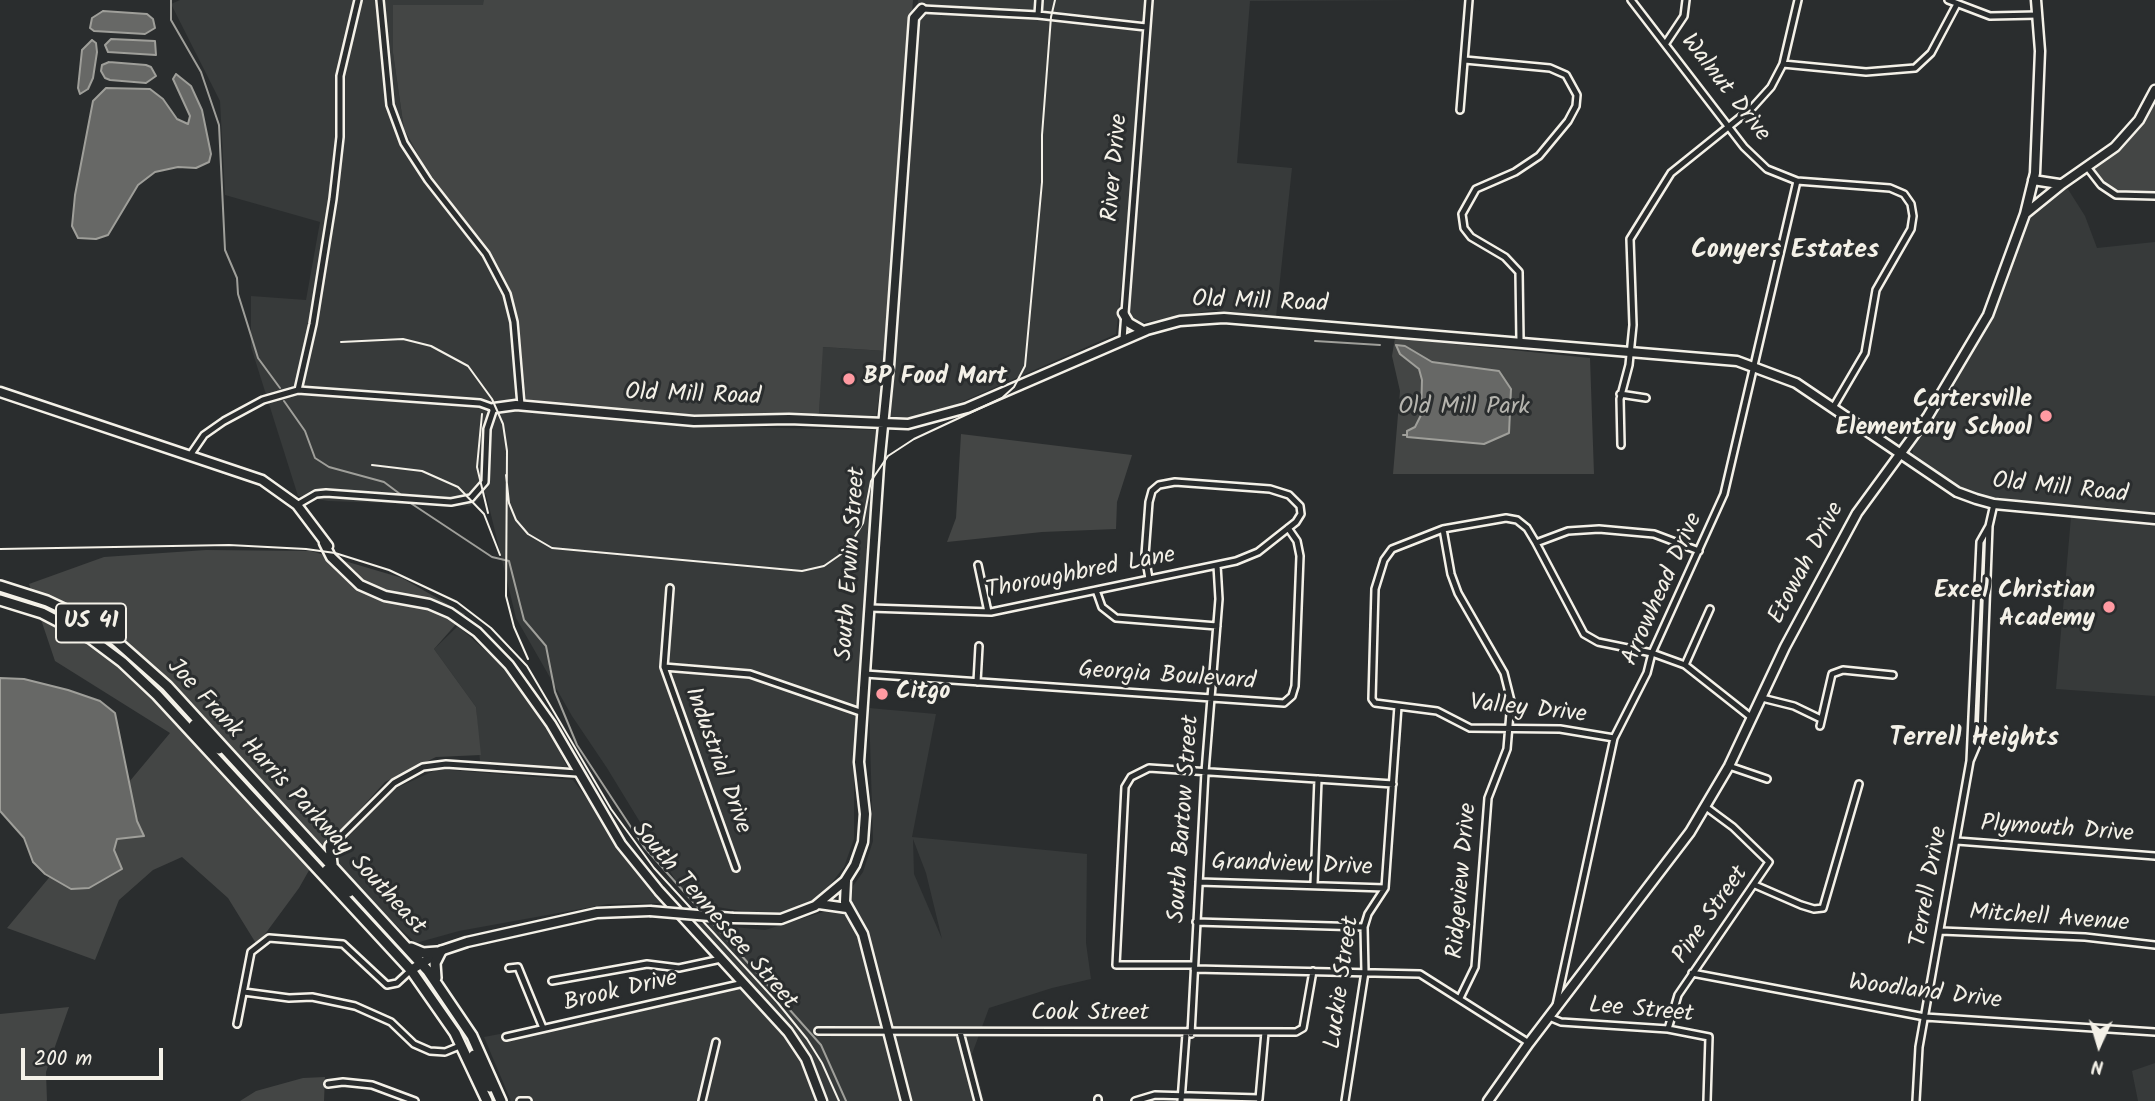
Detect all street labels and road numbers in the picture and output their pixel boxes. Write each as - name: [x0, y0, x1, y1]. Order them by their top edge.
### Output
- street label: Walnut Drive: [1673, 29, 1775, 149]
- street label: River Drive: [1098, 113, 1136, 223]
- street label: Old Mill Road: [1191, 287, 1329, 321]
- street label: Old Mill Road: [624, 380, 762, 414]
- street label: South Erwin Street: [832, 466, 874, 662]
- street label: Old Mill Road: [1991, 469, 2129, 511]
- street label: Etowah Drive: [1764, 498, 1852, 630]
- street label: Arrowhead Drive: [1617, 509, 1711, 671]
- street label: Thoroughbred Lane: [984, 543, 1178, 607]
- road number: US 41: [56, 604, 126, 642]
- street label: Joe Frank Harris Parkway Southeast: [159, 654, 431, 942]
- street label: Georgia Boulevard: [1077, 657, 1257, 699]
- street label: Industrial Drive: [676, 684, 756, 838]
- street label: Valley Drive: [1468, 691, 1588, 731]
- street label: South Bartow Street: [1164, 714, 1208, 924]
- street label: Ridgeview Drive: [1443, 802, 1485, 960]
- street label: Plymouth Drive: [1979, 811, 2135, 851]
- street label: South Tennessee Street: [624, 817, 802, 1017]
- street label: Terrell Drive: [1906, 825, 1956, 949]
- street label: Grandview Drive: [1211, 850, 1373, 884]
- street label: Pine Street: [1668, 862, 1756, 970]
- street label: Mitchell Avenue: [1968, 900, 2130, 940]
- street label: Luckie Street: [1320, 915, 1368, 1051]
- street label: Brook Drive: [561, 966, 681, 1020]
- street label: Woodland Drive: [1847, 970, 2003, 1018]
- street label: Lee Street: [1587, 993, 1695, 1031]
- street label: Cook Street: [1031, 1001, 1149, 1029]

